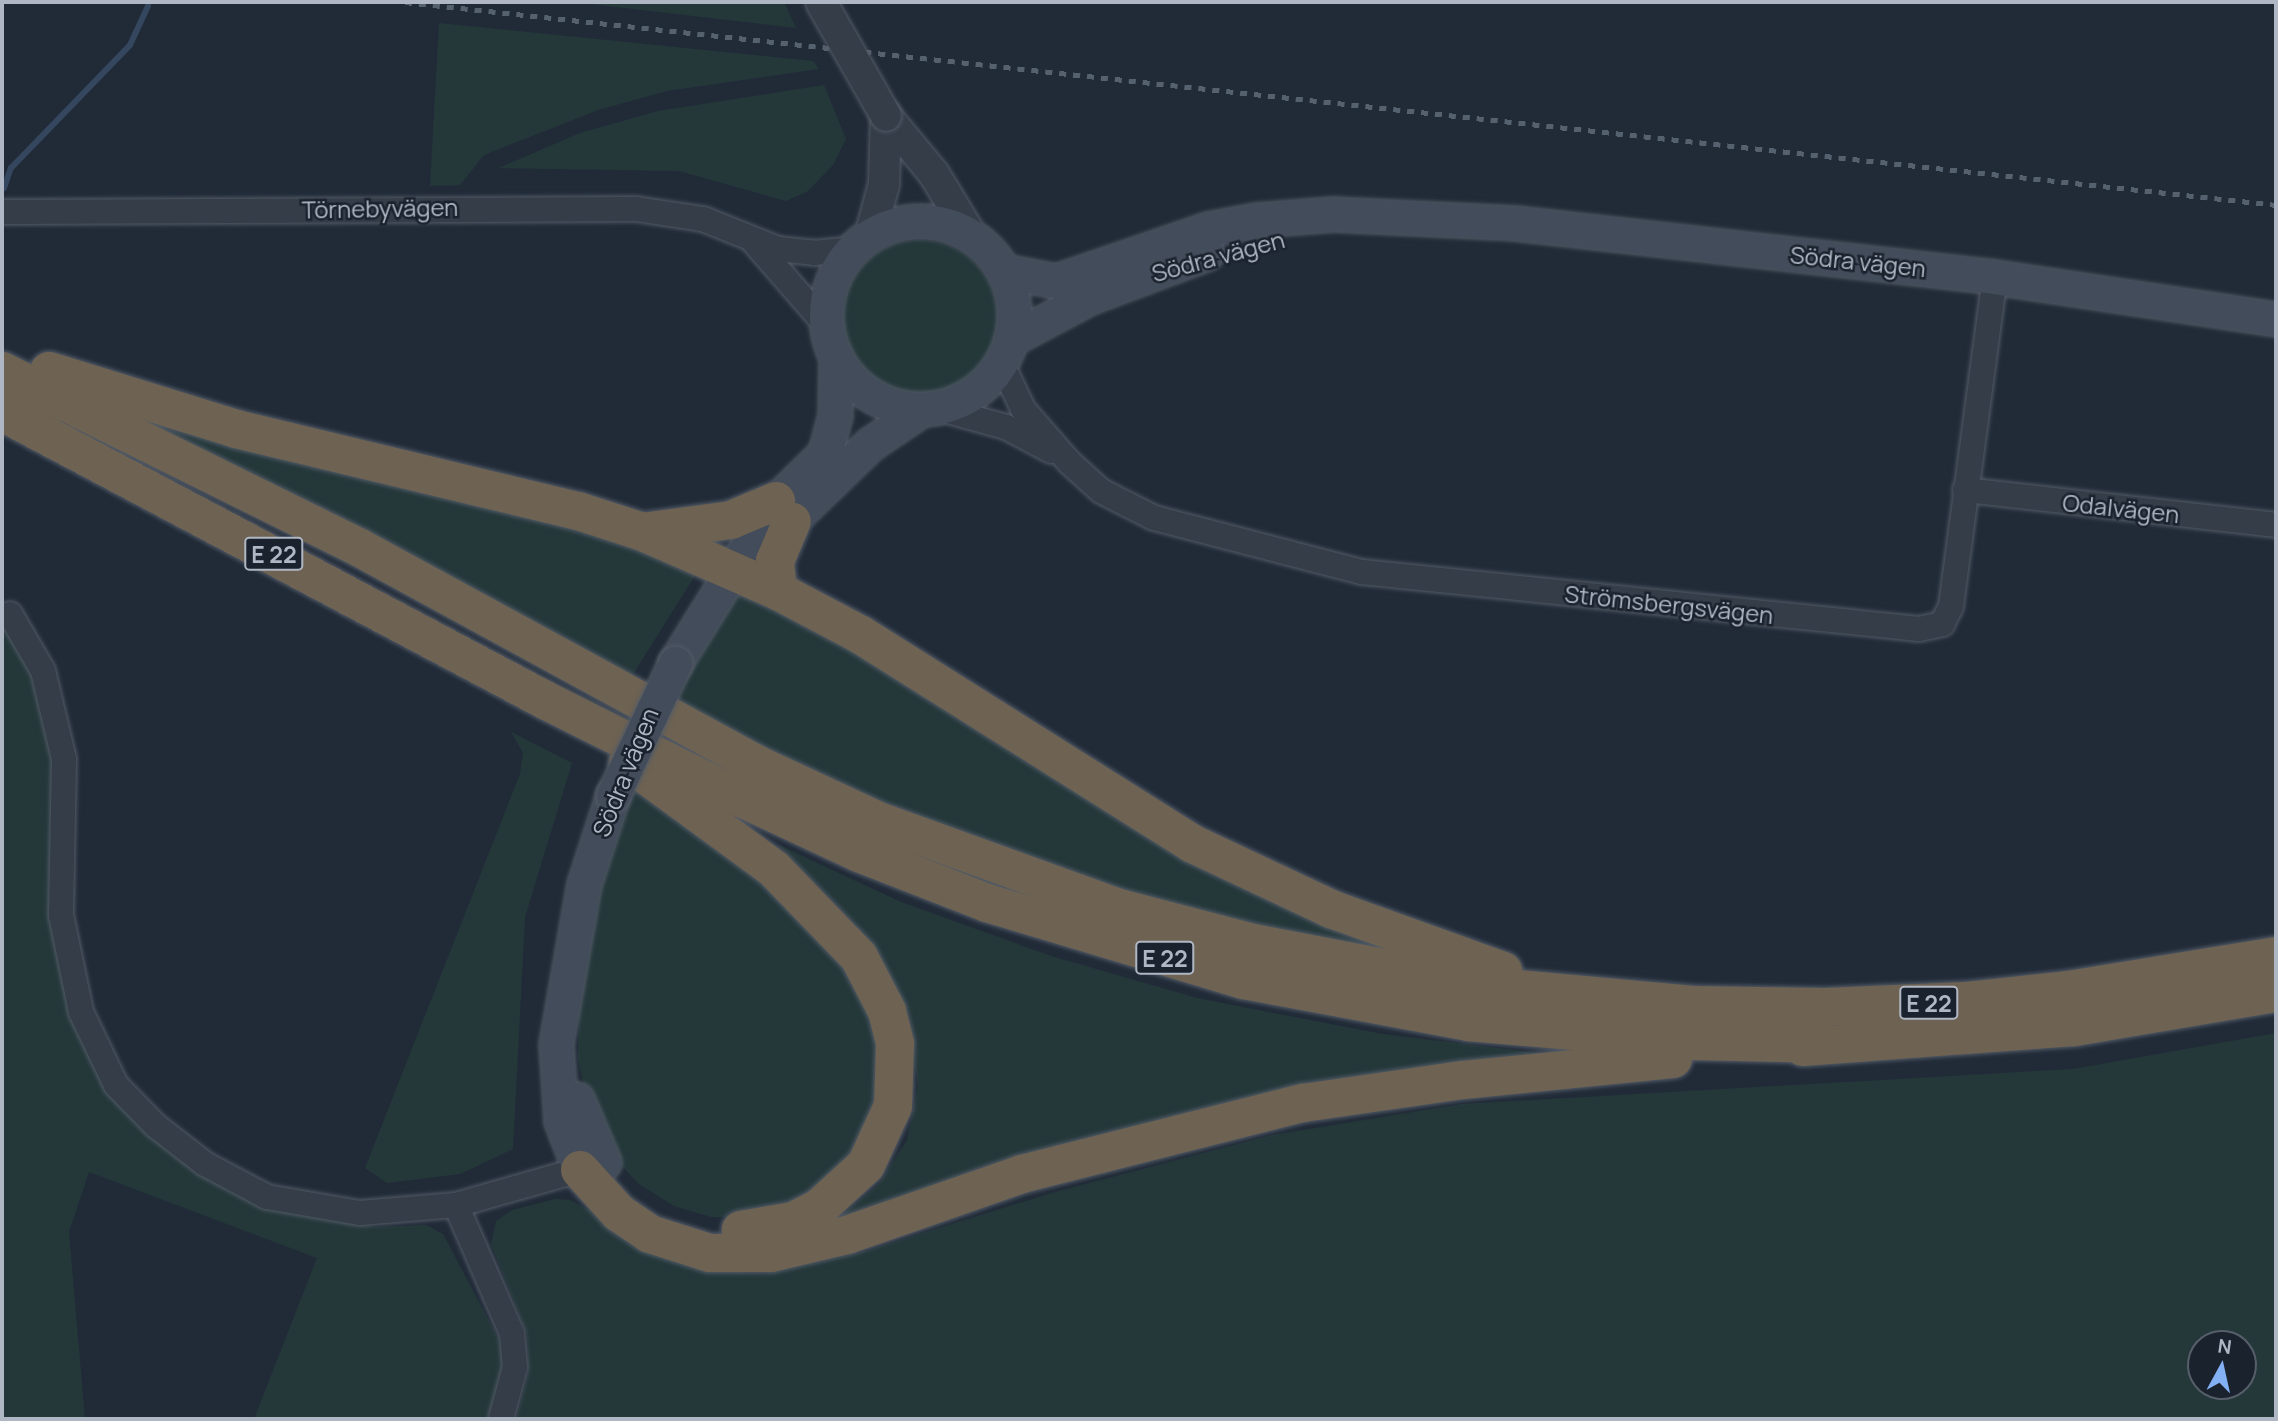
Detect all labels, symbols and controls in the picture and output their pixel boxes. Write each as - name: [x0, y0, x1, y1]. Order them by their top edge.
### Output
- street label: Törnebyvägen: [301, 192, 459, 224]
- street label: Södra vägen: [1148, 224, 1288, 288]
- street label: Södra vägen: [1789, 240, 1927, 282]
- street label: Odalvägen: [2061, 488, 2181, 528]
- road number: E 22: [244, 534, 304, 574]
- street label: Strömsbergsvägen: [1563, 579, 1775, 629]
- street label: Södra vägen: [586, 703, 664, 841]
- road number: E 22: [1135, 939, 1195, 978]
- road number: E 22: [1899, 984, 1959, 1022]
- north arrow: [2187, 1330, 2257, 1400]
- text: N: [2216, 1332, 2233, 1360]

